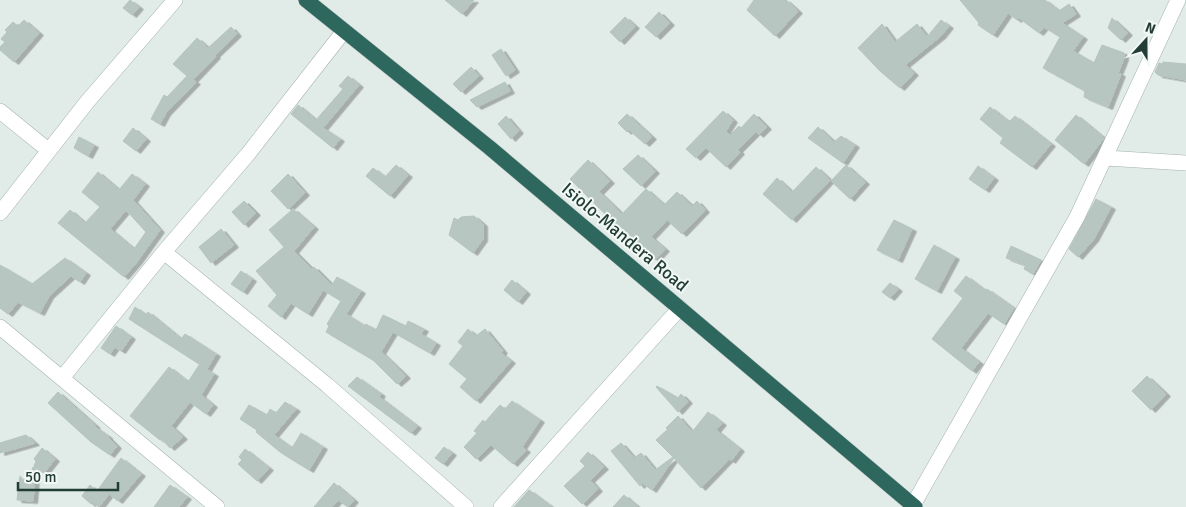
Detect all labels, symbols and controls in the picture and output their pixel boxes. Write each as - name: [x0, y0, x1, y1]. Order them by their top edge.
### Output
- north arrow: [1121, 15, 1171, 65]
- text: N: [1143, 19, 1158, 38]
- street label: Isiolo-Mandera Road: [557, 178, 693, 296]
- scale bar: [18, 460, 118, 492]
- text: 50 m: [25, 468, 56, 486]

